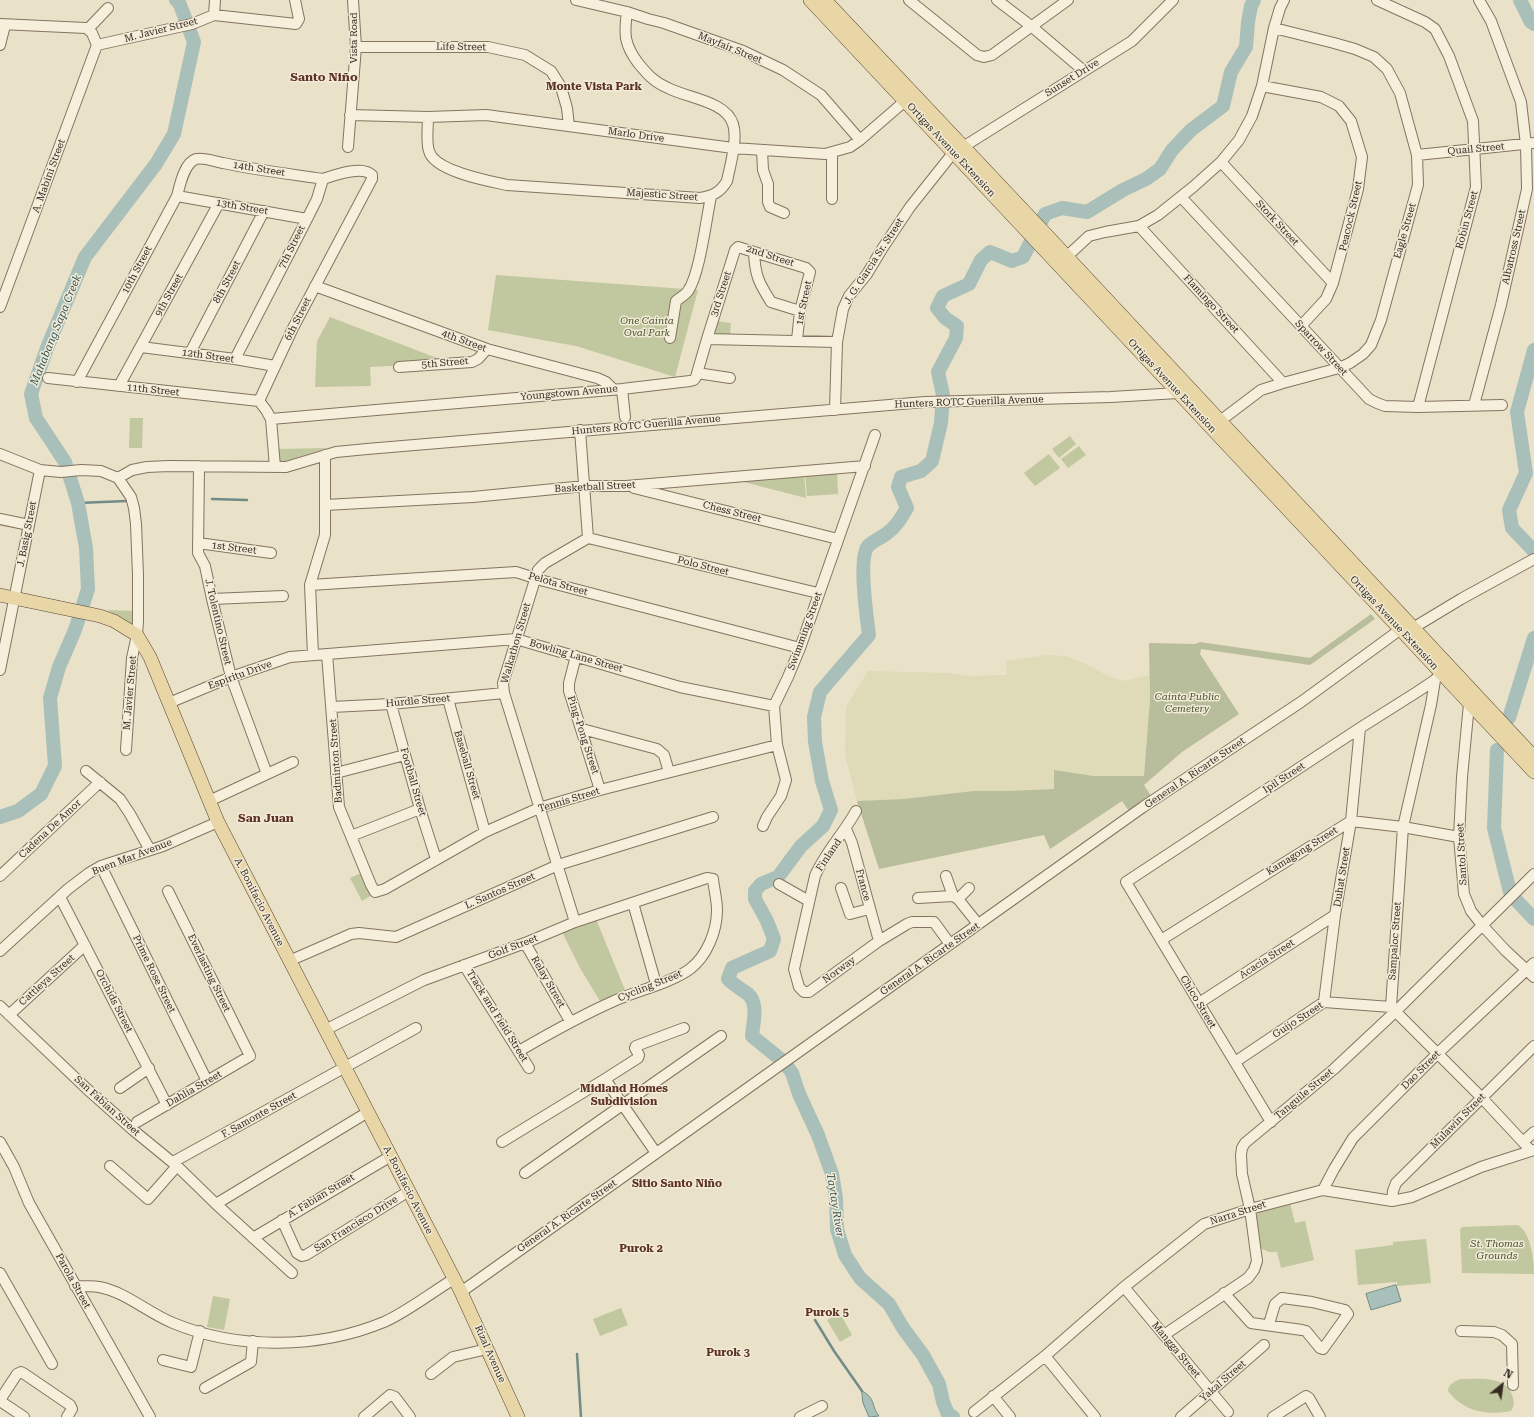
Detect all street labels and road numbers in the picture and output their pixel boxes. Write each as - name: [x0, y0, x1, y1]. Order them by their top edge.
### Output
- street label: Vista Road: [348, 12, 360, 64]
- street label: M. Javier Street: [123, 15, 199, 45]
- street label: Mayfair Street: [696, 30, 764, 66]
- street label: Life Street: [436, 41, 486, 53]
- street label: Sunset Drive: [1043, 57, 1101, 99]
- street label: Ortigas Avenue Extension: [904, 100, 998, 200]
- street label: Marlo Drive: [607, 125, 665, 145]
- street label: A. Mabini Street: [30, 137, 68, 215]
- street label: Quail Street: [1447, 141, 1505, 157]
- street label: 14th Street: [232, 159, 286, 179]
- street label: Peacock Street: [1337, 180, 1365, 252]
- street label: Majestic Street: [626, 187, 698, 203]
- street label: Robin Street: [1453, 189, 1481, 251]
- street label: 13th Street: [215, 197, 269, 217]
- street label: Stork Street: [1253, 198, 1301, 248]
- street label: Eagle Street: [1391, 202, 1419, 260]
- street label: Albatross Street: [1500, 208, 1528, 286]
- street label: J. G. Garcia Sr. Street: [842, 216, 906, 306]
- street label: 7th Street: [276, 223, 308, 271]
- street label: 2nd Street: [745, 243, 795, 269]
- street label: 10th Street: [119, 244, 155, 296]
- street label: 8th Street: [211, 258, 243, 306]
- street label: 3rd Street: [708, 270, 734, 318]
- street label: 9th Street: [152, 272, 186, 318]
- street label: Flamingo Street: [1181, 272, 1241, 336]
- street label: 1st Street: [793, 280, 815, 326]
- street label: 6th Street: [282, 295, 314, 343]
- street label: Sparrow Street: [1292, 318, 1350, 378]
- street label: 4th Street: [440, 327, 488, 355]
- street label: Ortigas Avenue Extension: [1125, 336, 1219, 436]
- street label: 12th Street: [181, 346, 235, 366]
- street label: 5th Street: [421, 355, 469, 371]
- street label: 11th Street: [126, 381, 180, 399]
- street label: Youngstown Avenue: [520, 383, 618, 403]
- street label: Hunters ROTC Guerilla Avenue: [894, 393, 1044, 411]
- street label: Hunters ROTC Guerilla Avenue: [571, 413, 721, 437]
- street label: Basketball Street: [554, 479, 636, 495]
- street label: Chess Street: [702, 499, 762, 525]
- street label: J. Basig Street: [15, 500, 39, 568]
- street label: 1st Street: [211, 539, 257, 557]
- street label: Polo Street: [676, 554, 730, 578]
- street label: Pelota Street: [527, 570, 589, 598]
- street label: Ortigas Avenue Extension: [1347, 573, 1441, 673]
- street label: J. Tolentino Street: [202, 578, 234, 666]
- street label: Swimming Street: [785, 590, 825, 672]
- street label: Walkathon Street: [499, 601, 533, 685]
- street label: Bowling Lane Street: [528, 637, 624, 675]
- street label: M. Javier Street: [121, 655, 139, 731]
- street label: Espiritu Drive: [207, 658, 273, 692]
- street label: Hurdle Street: [385, 692, 451, 710]
- street label: Ping-Pong Street: [565, 694, 601, 776]
- street label: Badminton Street: [327, 718, 345, 804]
- street label: Baseball Street: [451, 729, 483, 801]
- street label: General A. Ricarte Street: [1142, 735, 1248, 811]
- street label: Football Street: [397, 746, 429, 818]
- street label: Ipil Street: [1261, 760, 1307, 796]
- street label: Tennis Street: [537, 785, 601, 815]
- street label: Cadena De Amor: [16, 797, 84, 861]
- street label: Santol Street: [1454, 823, 1470, 885]
- street label: Kamagong Street: [1264, 824, 1340, 878]
- street label: Buen Mar Avenue: [90, 836, 174, 878]
- street label: Finland: [814, 836, 844, 874]
- street label: Duhat Street: [1331, 846, 1353, 908]
- street label: A. Bonifacio Avenue: [232, 856, 286, 948]
- street label: France: [853, 868, 873, 902]
- street label: L. Santos Street: [463, 870, 537, 912]
- street label: Sampaloc Street: [1386, 901, 1404, 981]
- street label: General A. Ricarte Street: [878, 920, 982, 998]
- street label: Everlasting Street: [185, 932, 233, 1014]
- street label: Golf Street: [486, 932, 540, 962]
- street label: Prime Rose Street: [130, 933, 178, 1015]
- street label: Acacia Street: [1237, 937, 1297, 981]
- street label: Cattleya Street: [17, 952, 77, 1008]
- street label: Relay Street: [528, 954, 568, 1010]
- street label: Norway: [820, 954, 858, 986]
- street label: Orchids Street: [93, 967, 135, 1035]
- street label: Track and Field Street: [464, 968, 530, 1064]
- street label: Cycling Street: [616, 968, 684, 1004]
- street label: Chico Street: [1177, 973, 1219, 1031]
- street label: Guijo Street: [1270, 999, 1326, 1041]
- street label: Dao Street: [1399, 1048, 1443, 1092]
- street label: Tanguile Street: [1272, 1066, 1336, 1122]
- street label: Dahlia Street: [164, 1068, 224, 1110]
- street label: San Fabian Street: [72, 1073, 142, 1139]
- street label: F. Samonte Street: [219, 1089, 299, 1141]
- street label: Mulawin Street: [1428, 1091, 1488, 1151]
- street label: A. Bonifacio Avenue: [381, 1144, 435, 1236]
- street label: A. Fabian Street: [285, 1171, 357, 1221]
- street label: General A. Ricarte Street: [515, 1177, 619, 1255]
- street label: San Francisco Drive: [312, 1193, 400, 1255]
- street label: Narra Street: [1209, 1198, 1267, 1228]
- street label: Parola Street: [53, 1251, 93, 1311]
- street label: Mangga Street: [1149, 1320, 1203, 1380]
- street label: Rizal Avenue: [472, 1323, 508, 1385]
- street label: Yakal Street: [1197, 1358, 1249, 1404]

